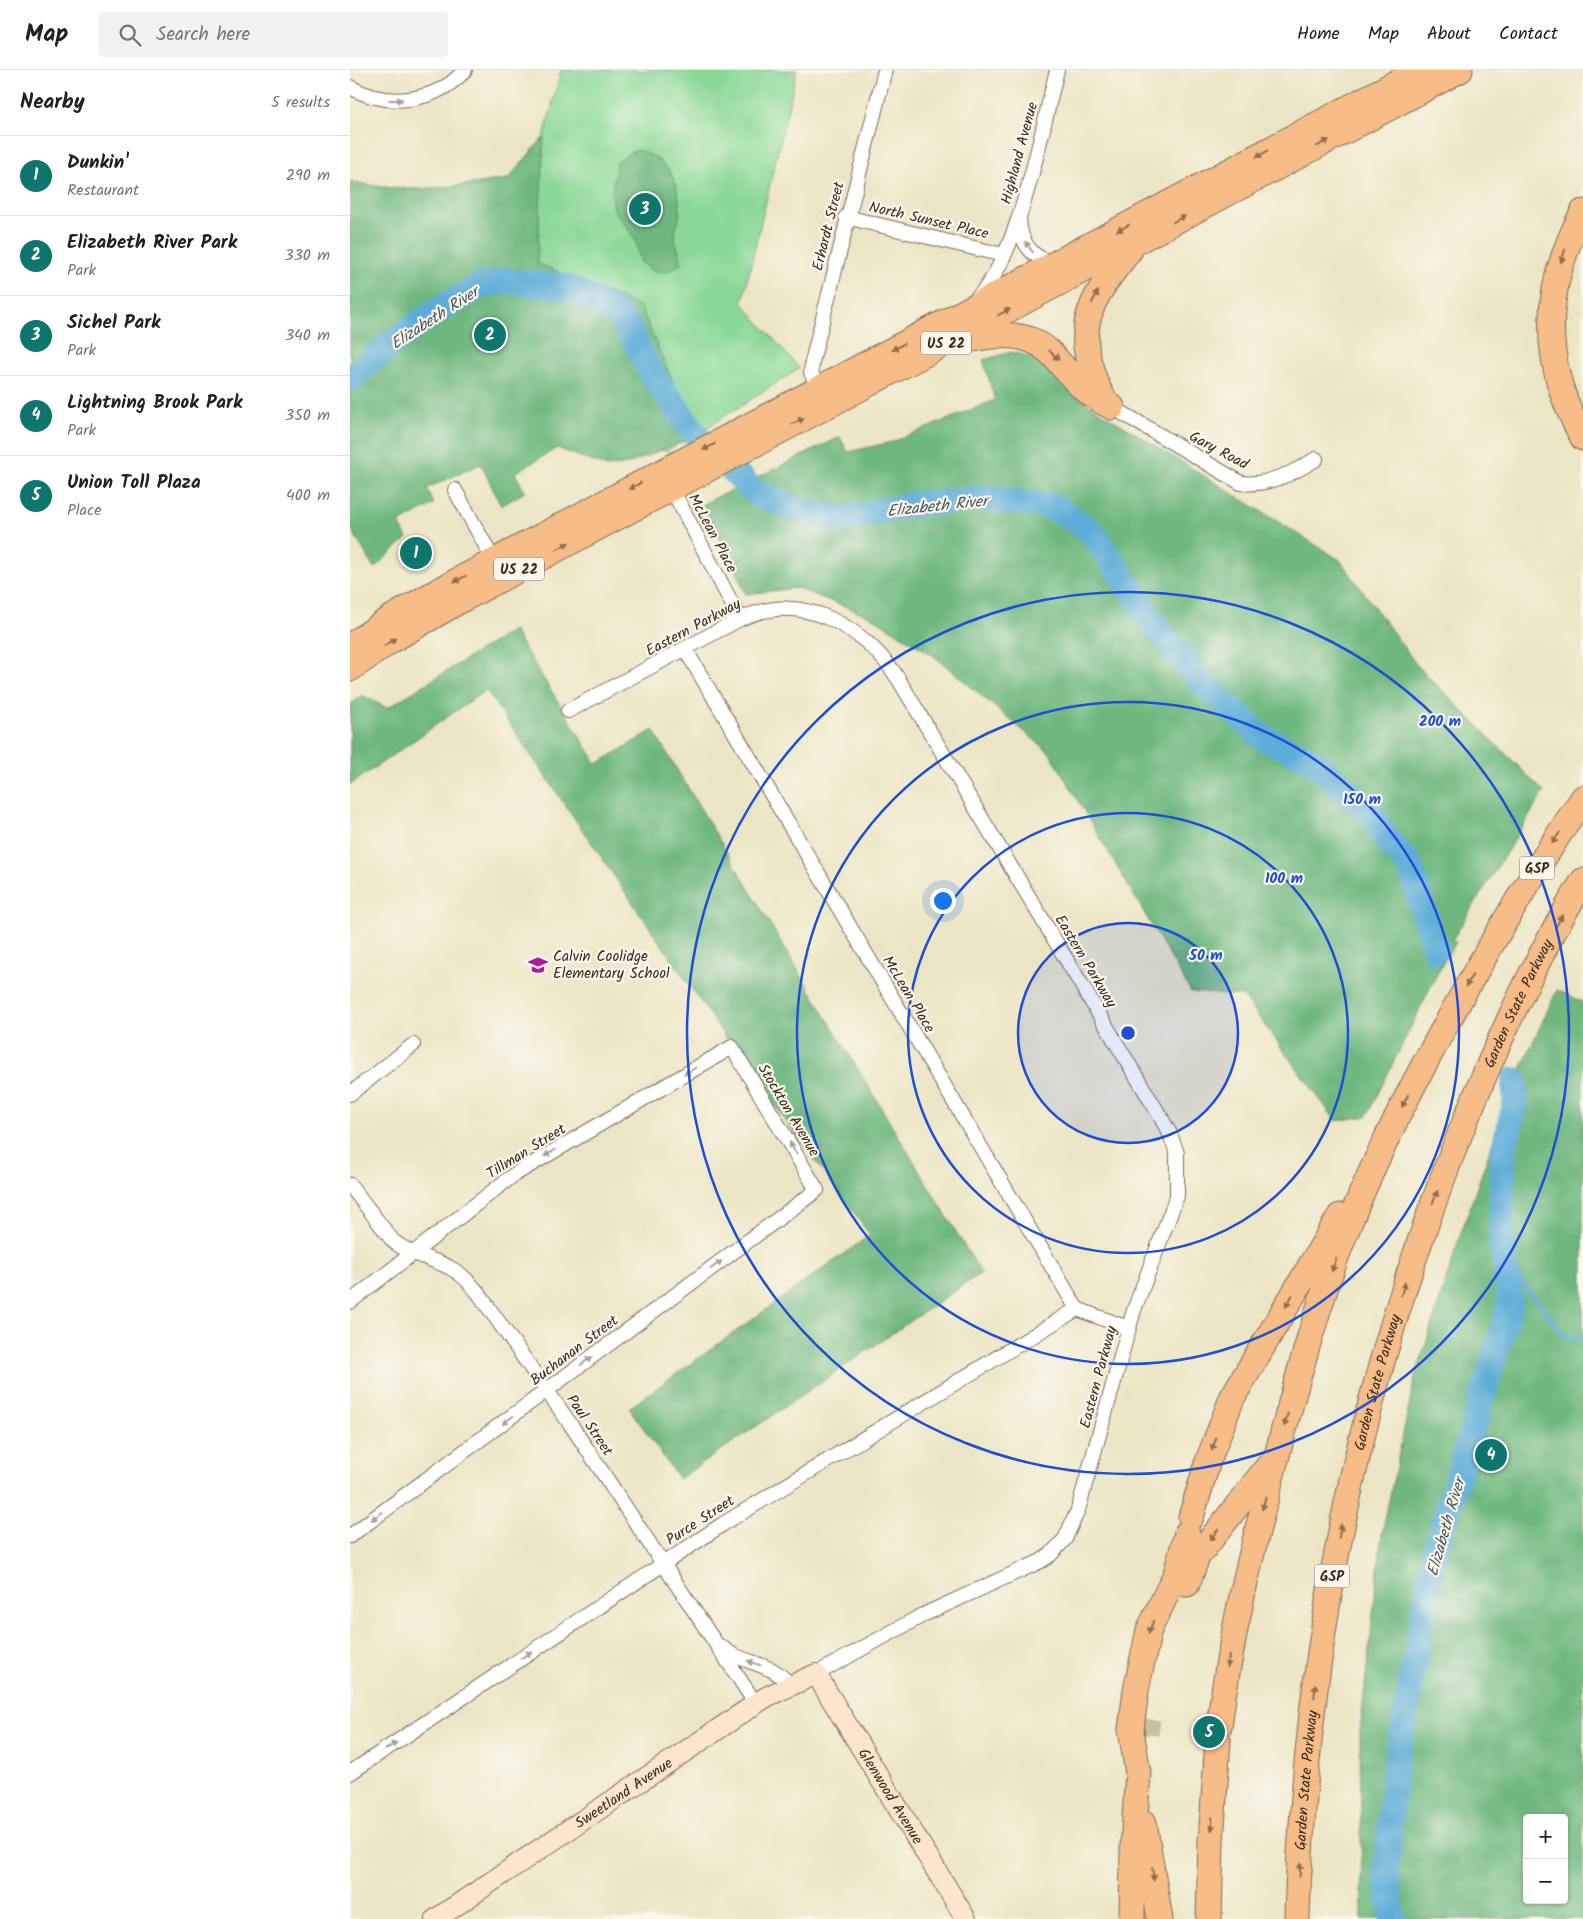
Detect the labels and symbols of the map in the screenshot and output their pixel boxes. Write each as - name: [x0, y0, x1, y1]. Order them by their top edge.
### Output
- one-way arrow: [389, 96, 405, 104]
- street label: Highland Avenue: [995, 99, 1045, 207]
- one-way arrow: [1315, 139, 1330, 147]
- one-way arrow: [1255, 150, 1269, 158]
- street label: Erhardt Street: [806, 179, 852, 273]
- pin: 3: [629, 190, 661, 228]
- street label: North Sunset Place: [867, 196, 991, 246]
- one-way arrow: [1172, 215, 1186, 223]
- one-way arrow: [1117, 223, 1130, 232]
- one-way arrow: [1023, 241, 1034, 254]
- one-way arrow: [1558, 249, 1566, 264]
- water label: Elizabeth River: [386, 278, 487, 356]
- one-way arrow: [1091, 291, 1100, 304]
- one-way arrow: [996, 308, 1011, 316]
- pin: 2: [474, 316, 506, 354]
- road number: US 22: [921, 332, 971, 354]
- one-way arrow: [891, 343, 905, 351]
- one-way arrow: [1047, 349, 1059, 361]
- one-way arrow: [791, 417, 806, 425]
- street label: Gary Road: [1185, 425, 1253, 477]
- one-way arrow: [702, 443, 716, 451]
- one-way arrow: [628, 482, 641, 491]
- water label: Elizabeth River: [886, 488, 992, 524]
- street label: McLean Place: [681, 490, 743, 578]
- pin: 1: [400, 534, 432, 572]
- one-way arrow: [555, 542, 570, 550]
- road number: US 22: [494, 558, 544, 580]
- one-way arrow: [453, 575, 467, 583]
- street label: Eastern Parkway: [641, 592, 746, 663]
- one-way arrow: [383, 637, 397, 646]
- text: 200 m: [1419, 710, 1461, 734]
- text: 150 m: [1343, 788, 1381, 812]
- one-way arrow: [1551, 832, 1561, 845]
- road number: GSP: [1520, 856, 1554, 880]
- text: 100 m: [1265, 867, 1303, 891]
- your location: [930, 888, 956, 914]
- street label: Eastern Parkway: [1048, 910, 1123, 1014]
- one-way arrow: [1555, 914, 1563, 928]
- street label: Garden State Parkway: [1478, 934, 1561, 1072]
- text: 50 m: [1188, 944, 1223, 968]
- place label: Calvin Coolidge Elementary School: [553, 945, 670, 986]
- street label: McLean Place: [876, 951, 941, 1038]
- school or university icon: Calvin Coolidge Elementary School: [527, 954, 549, 976]
- one-way arrow: [1464, 975, 1473, 988]
- centre of rings: [1119, 1024, 1137, 1042]
- street label: Stockton Avenue: [751, 1059, 826, 1162]
- one-way arrow: [684, 1067, 697, 1076]
- one-way arrow: [1400, 1093, 1409, 1108]
- street label: Tillman Street: [482, 1118, 571, 1186]
- one-way arrow: [788, 1141, 797, 1154]
- one-way arrow: [543, 1149, 557, 1158]
- one-way arrow: [1431, 1189, 1439, 1204]
- one-way arrow: [1330, 1258, 1338, 1273]
- one-way arrow: [709, 1259, 722, 1270]
- one-way arrow: [1400, 1281, 1407, 1296]
- one-way arrow: [1285, 1295, 1294, 1308]
- street label: Buchanan Street: [525, 1309, 624, 1392]
- street label: Garden State Parkway: [1348, 1311, 1409, 1453]
- street label: Eastern Parkway: [1074, 1322, 1124, 1431]
- one-way arrow: [579, 1356, 592, 1367]
- street label: Paul Street: [560, 1390, 619, 1461]
- one-way arrow: [1282, 1413, 1290, 1428]
- one-way arrow: [502, 1414, 515, 1425]
- one-way arrow: [1210, 1436, 1217, 1451]
- pin: 4: [1475, 1436, 1507, 1474]
- water label: Elizabeth River: [1421, 1472, 1473, 1579]
- street label: Purce Street: [661, 1489, 740, 1552]
- one-way arrow: [1260, 1496, 1268, 1511]
- one-way arrow: [371, 1511, 384, 1522]
- one-way arrow: [1337, 1522, 1345, 1538]
- one-way arrow: [1208, 1528, 1219, 1541]
- road number: GSP: [1314, 1564, 1350, 1588]
- one-way arrow: [1147, 1620, 1155, 1635]
- one-way arrow: [519, 1650, 532, 1660]
- one-way arrow: [1224, 1654, 1232, 1670]
- one-way arrow: [746, 1659, 761, 1667]
- one-way arrow: [1311, 1683, 1319, 1699]
- street label: Garden State Parkway: [1289, 1708, 1325, 1851]
- pin: 5: [1193, 1713, 1225, 1751]
- one-way arrow: [384, 1741, 397, 1750]
- street label: Glenwood Avenue: [851, 1744, 929, 1850]
- street label: Sweetland Avenue: [570, 1752, 678, 1835]
- one-way arrow: [1207, 1816, 1215, 1832]
- one-way arrow: [1296, 1862, 1304, 1878]
- one-way arrow: [1149, 1866, 1157, 1882]

